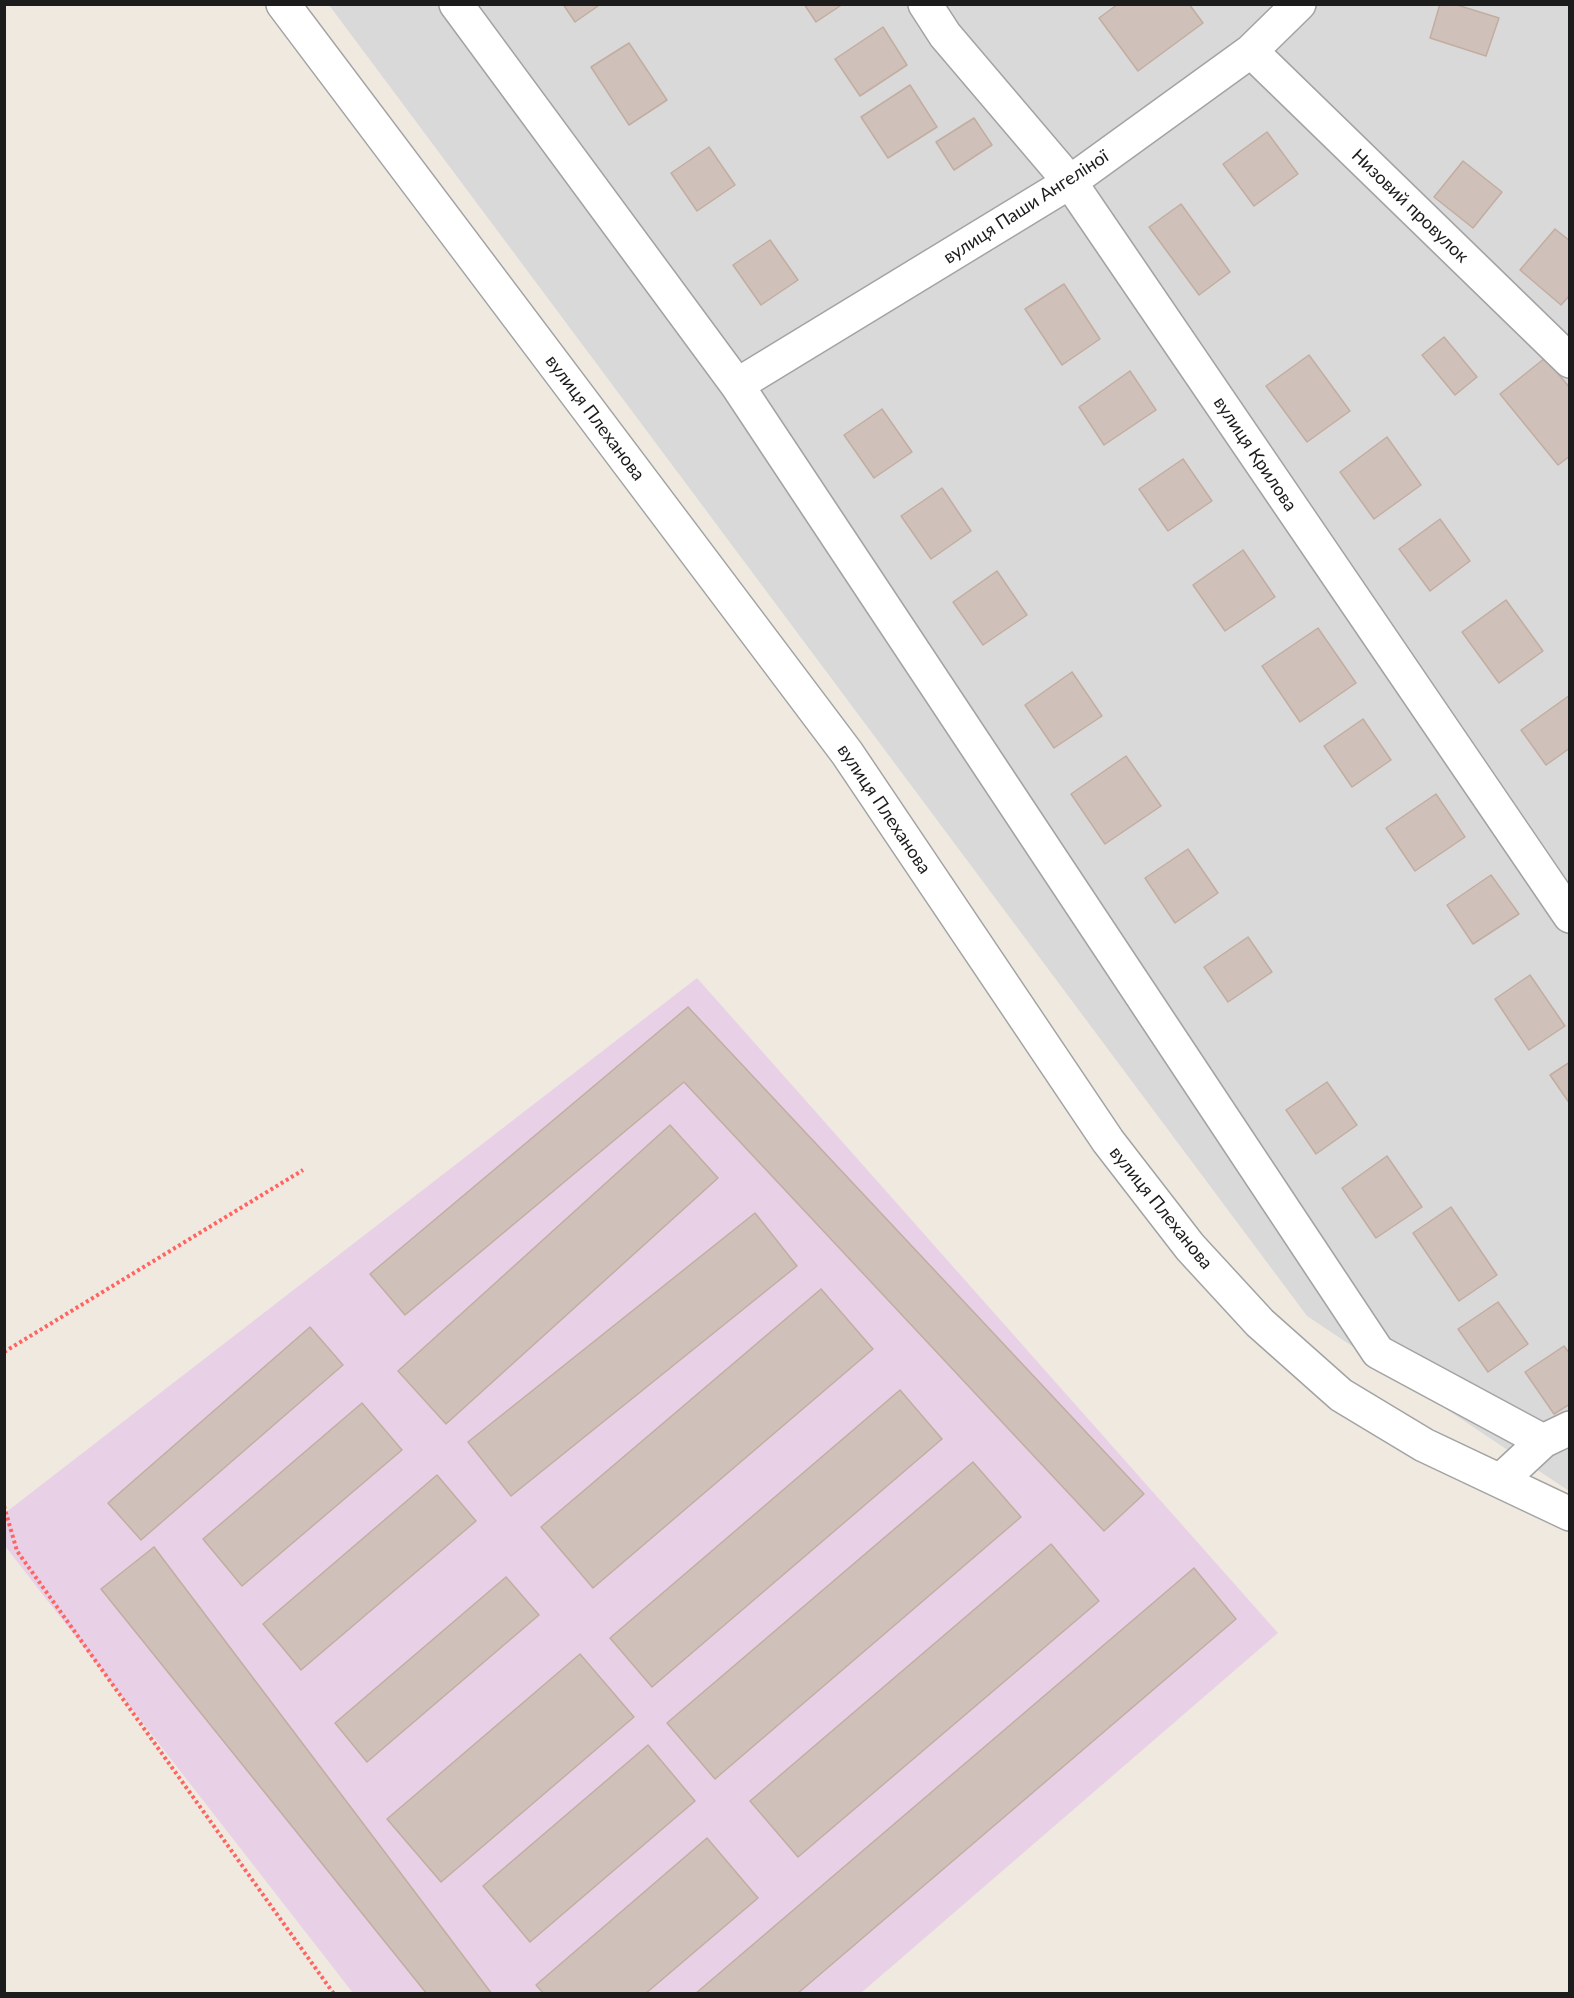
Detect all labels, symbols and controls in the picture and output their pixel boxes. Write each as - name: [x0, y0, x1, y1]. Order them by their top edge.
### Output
- street label: Низовий провулок: [1347, 145, 1473, 267]
- street label: вулиця Паши Ангеліної: [939, 146, 1113, 268]
- street label: вулиця Плеханова: [541, 351, 649, 485]
- street label: вулиця Крилова: [1209, 393, 1301, 515]
- street label: вулиця Плеханова: [833, 740, 935, 878]
- street label: вулиця Плеханова: [1105, 1142, 1217, 1274]

